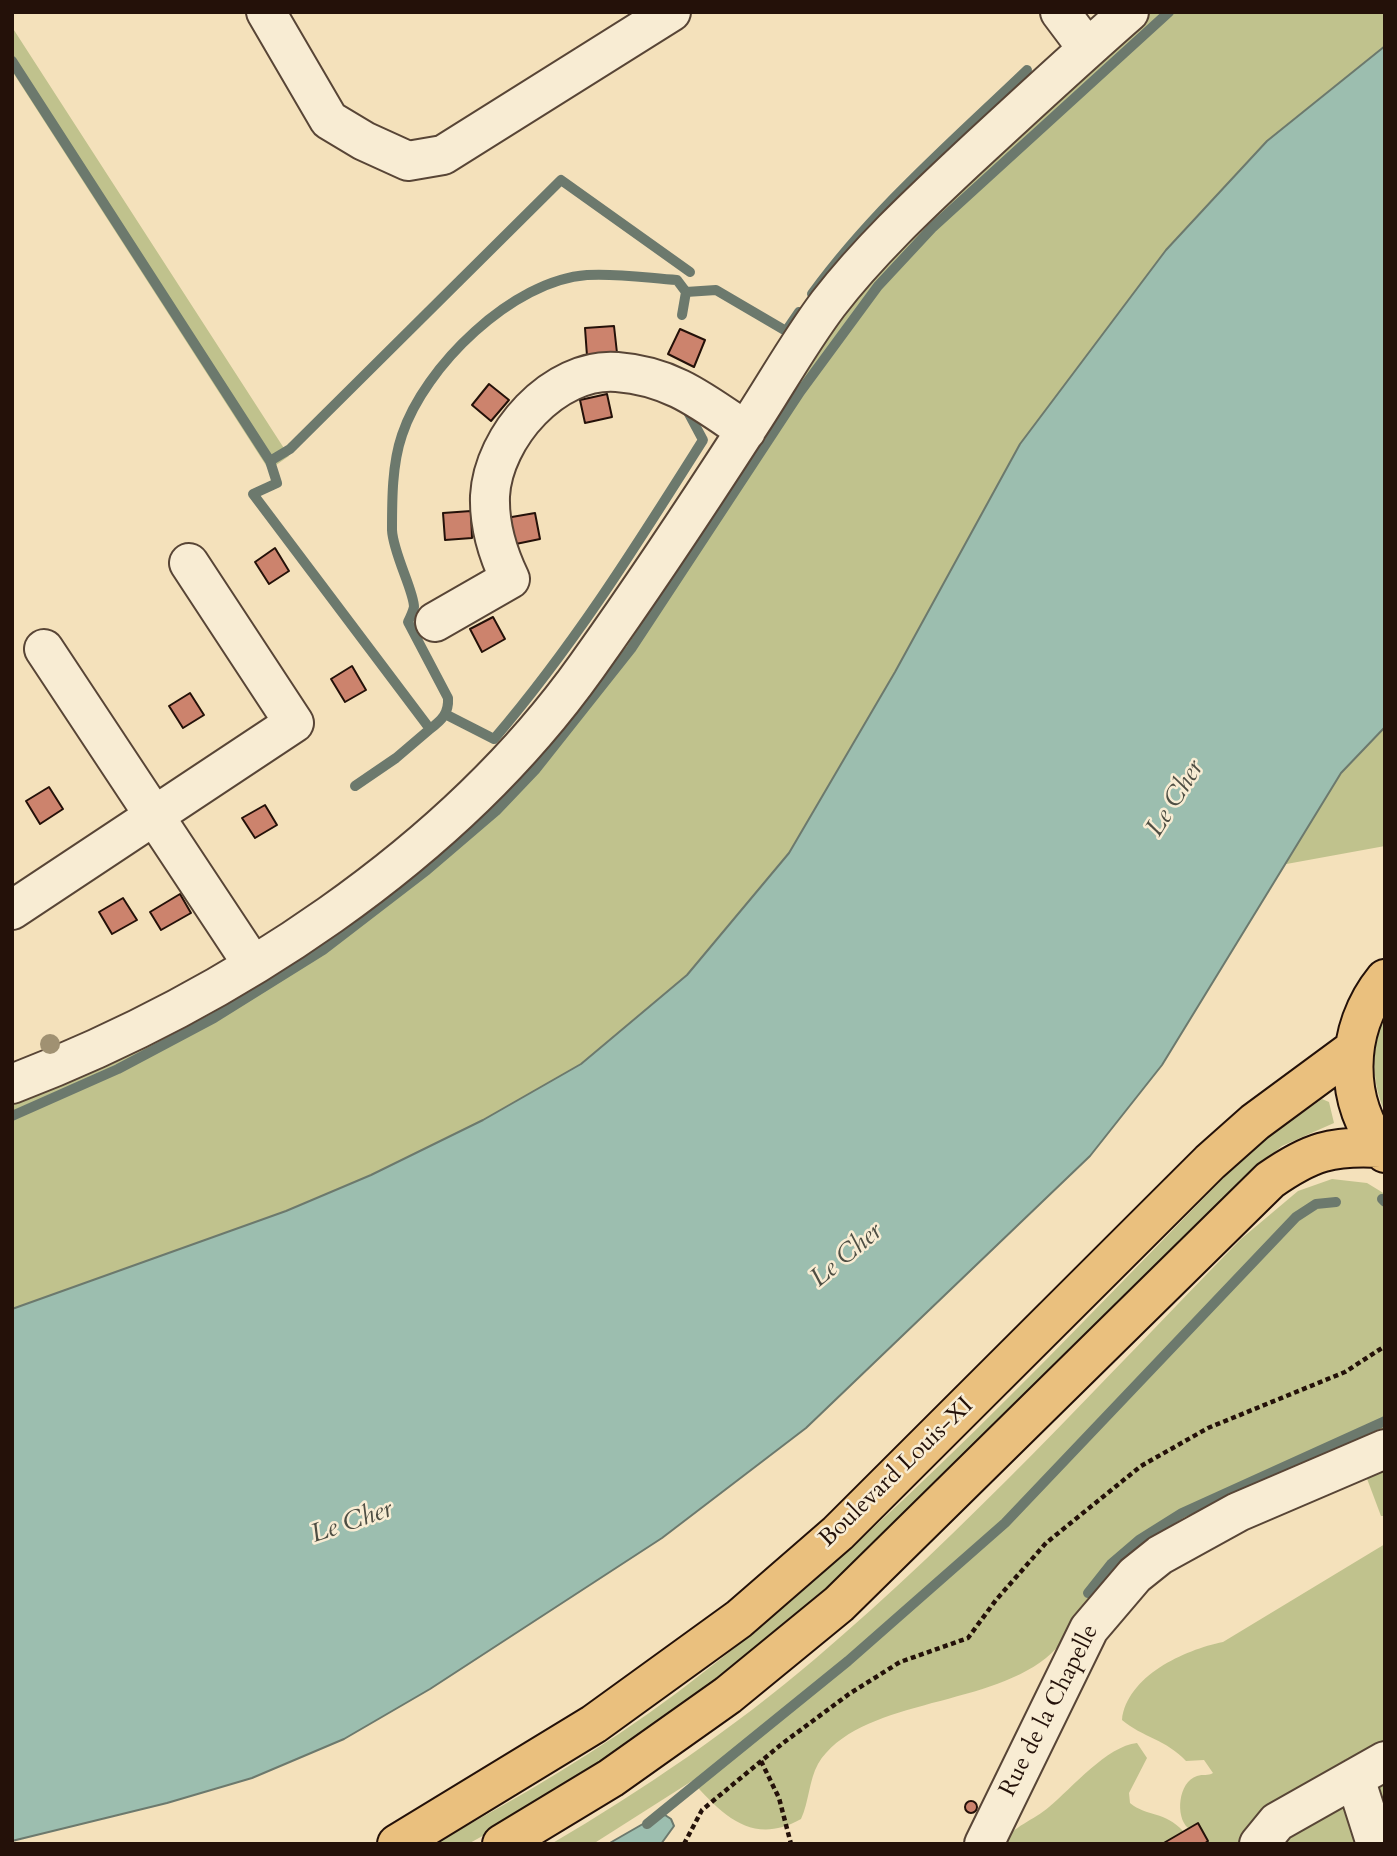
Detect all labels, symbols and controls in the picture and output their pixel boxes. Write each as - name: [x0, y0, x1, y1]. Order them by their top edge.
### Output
- water label: Le Cher: [1140, 755, 1212, 843]
- water label: Le Cher: [805, 1217, 889, 1295]
- street label: Boulevard Louis-XI: [814, 1392, 980, 1554]
- water label: Le Cher: [307, 1495, 397, 1551]
- street label: Rue de la Chapelle: [994, 1620, 1106, 1802]

